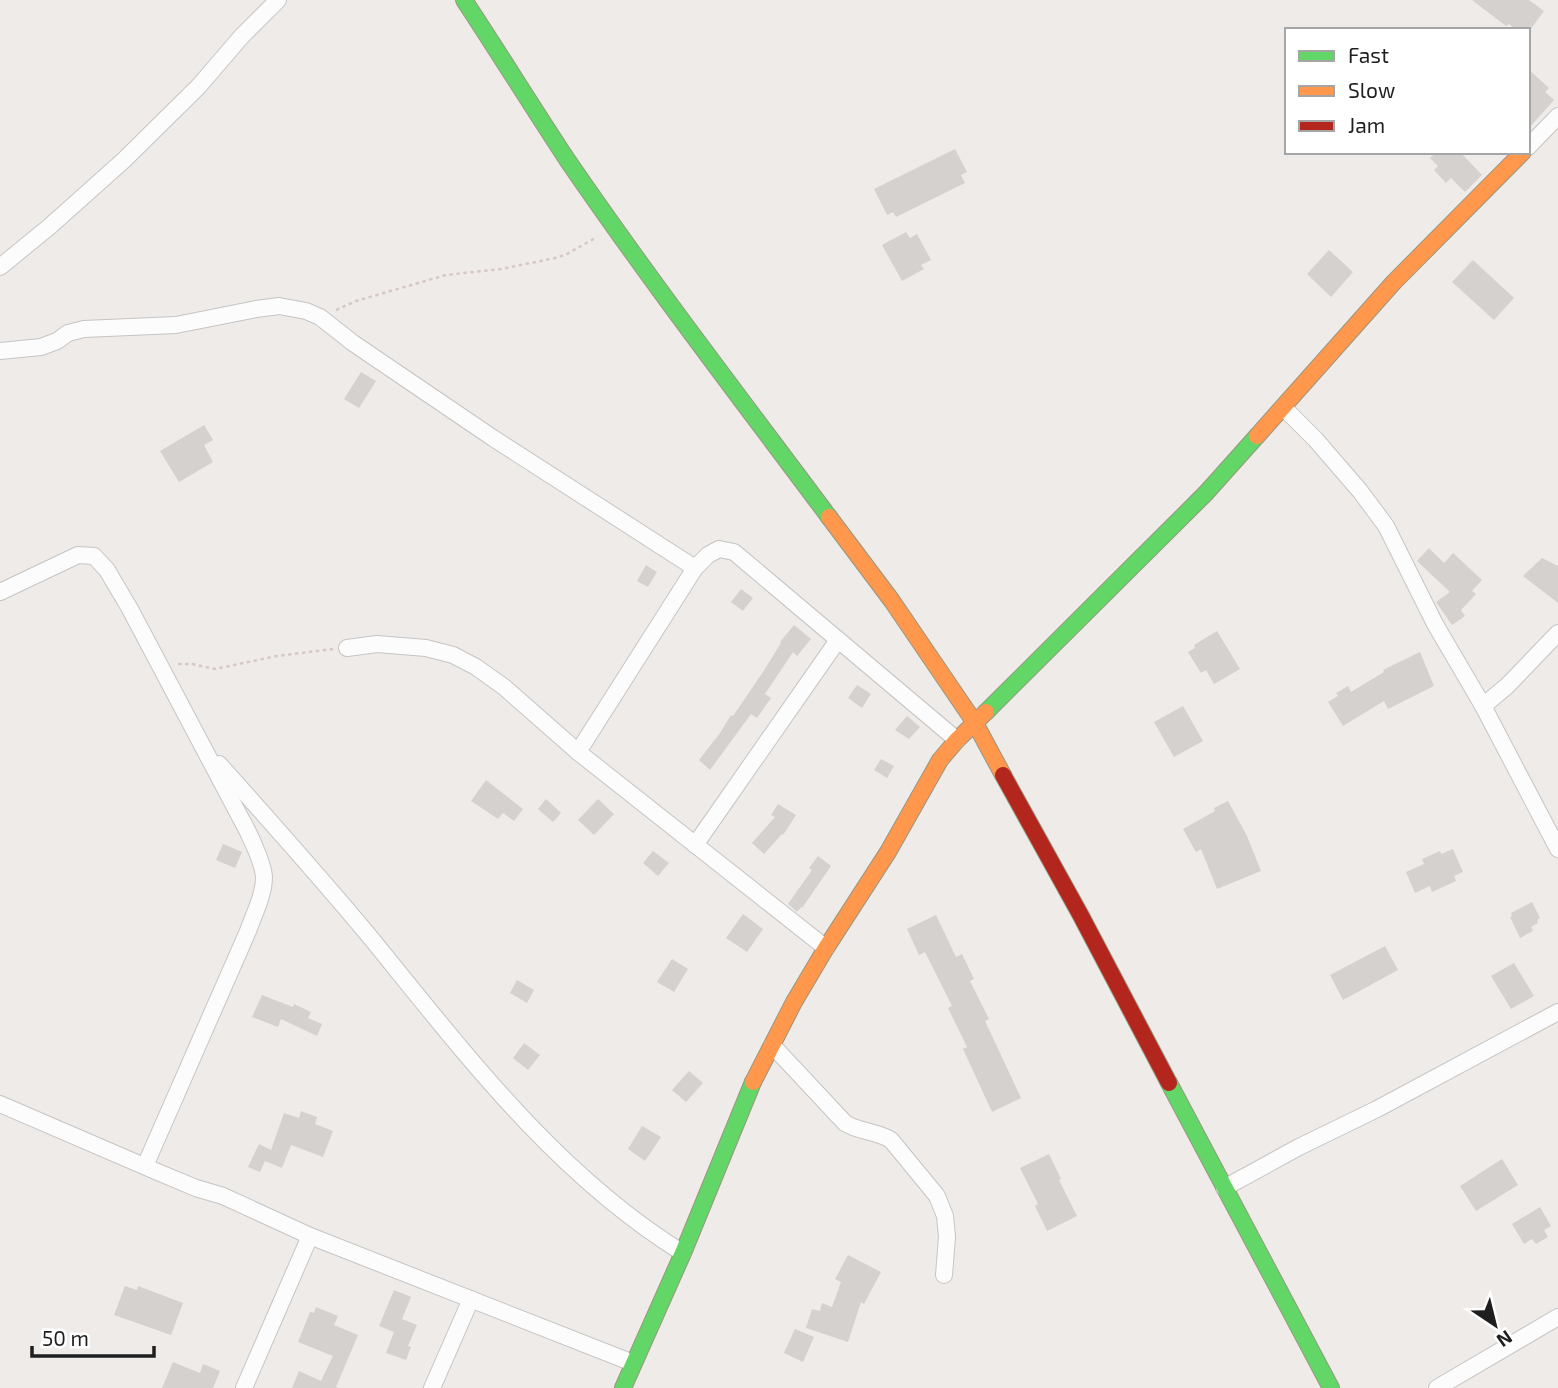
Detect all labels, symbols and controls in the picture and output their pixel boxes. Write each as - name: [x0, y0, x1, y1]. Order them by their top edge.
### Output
- legend: [1285, 28, 1530, 154]
- text: Fast: [1348, 42, 1389, 67]
- text: Slow: [1348, 77, 1395, 102]
- text: Jam: [1348, 112, 1385, 137]
- north arrow: [1460, 1290, 1530, 1360]
- scale bar: [32, 1314, 154, 1358]
- text: 50 m: [42, 1325, 89, 1350]
- text: N: [1493, 1326, 1517, 1353]

